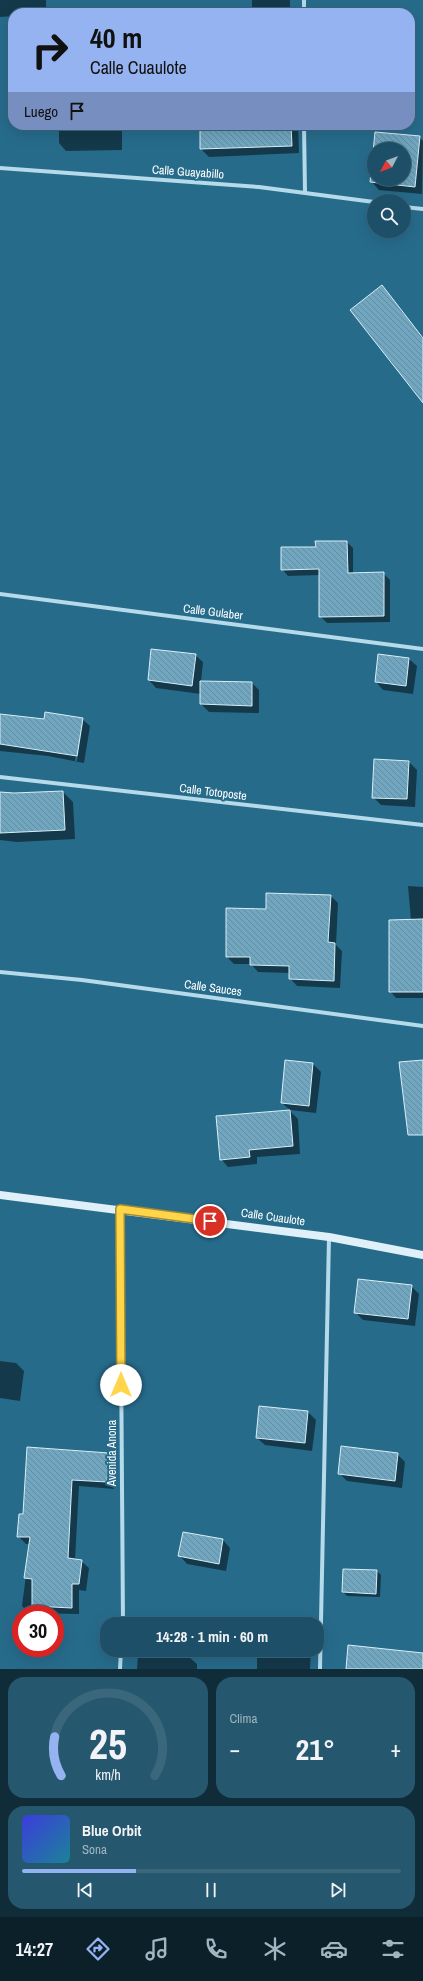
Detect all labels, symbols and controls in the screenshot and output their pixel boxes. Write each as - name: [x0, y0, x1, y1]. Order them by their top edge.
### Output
- text: 40 m: [90, 19, 142, 57]
- icon: right: [24, 24, 76, 76]
- text: Calle Cuaulote: [90, 55, 187, 80]
- icon: arrive: [66, 100, 88, 122]
- text: Luego: [24, 101, 58, 122]
- north arrow: [367, 142, 411, 186]
- map controls: [367, 142, 411, 238]
- street label: Calle Guayabillo: [151, 162, 225, 182]
- button: search: [367, 194, 411, 238]
- street label: Calle Gulaber: [182, 600, 245, 624]
- street label: Calle Totoposte: [178, 780, 248, 804]
- street label: Calle Sauces: [183, 976, 243, 1000]
- pin: [193, 1204, 227, 1238]
- street label: Calle Cuaulote: [240, 1205, 306, 1229]
- icon: arrive: [199, 1210, 221, 1232]
- position arrow: [100, 1364, 142, 1406]
- street label: Avenida Anona: [104, 1419, 120, 1487]
- speed limit sign: 30: [12, 1605, 64, 1657]
- text: 14:28 · 1 min · 60 m: [156, 1626, 268, 1647]
- text: Clima: [230, 1710, 257, 1727]
- text: 25: [89, 1715, 127, 1771]
- text: 21°: [296, 1729, 335, 1769]
- text: −: [230, 1734, 240, 1764]
- text: +: [390, 1734, 401, 1764]
- text: km/h: [95, 1764, 120, 1783]
- text: Blue Orbit: [82, 1820, 141, 1841]
- text: Sona: [82, 1841, 107, 1858]
- icon: previous: [74, 1879, 96, 1901]
- icon: pause: [200, 1879, 222, 1901]
- icon: next: [327, 1879, 349, 1901]
- icon: directions: [84, 1935, 112, 1963]
- icon: music: [143, 1935, 171, 1963]
- icon: phone: [202, 1935, 230, 1963]
- icon: climate: [261, 1935, 289, 1963]
- icon: car: [320, 1935, 348, 1963]
- icon: filters: [379, 1935, 407, 1963]
- text: 14:27: [16, 1937, 53, 1962]

